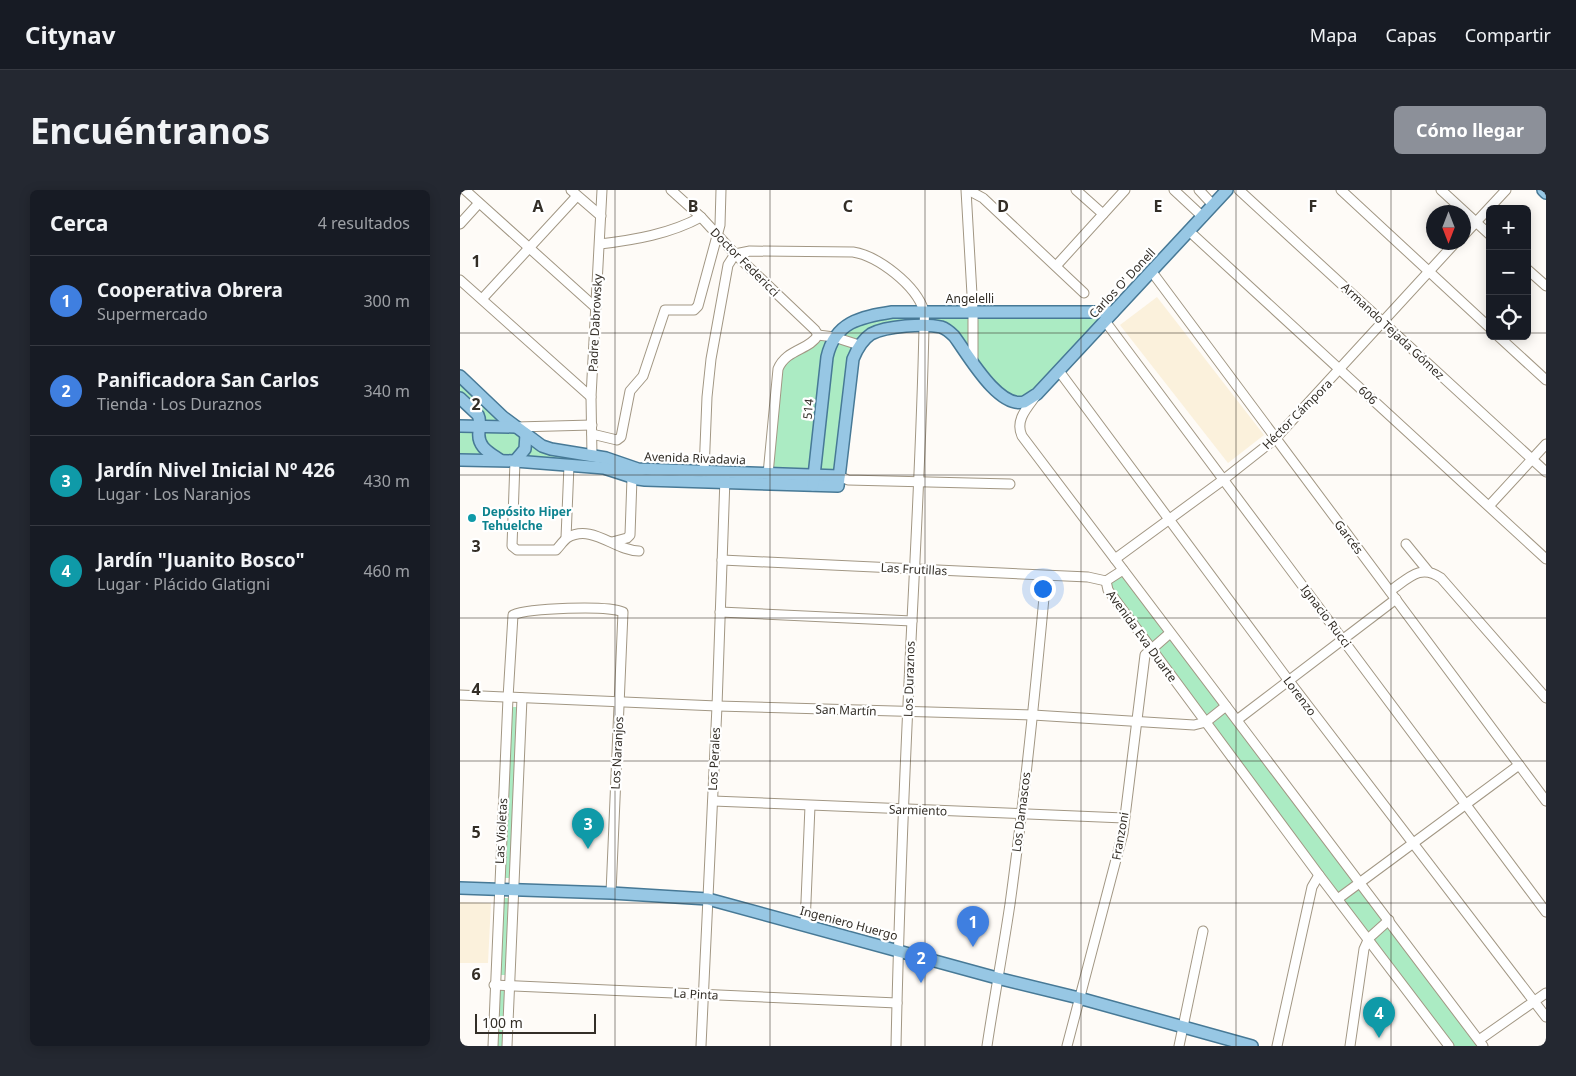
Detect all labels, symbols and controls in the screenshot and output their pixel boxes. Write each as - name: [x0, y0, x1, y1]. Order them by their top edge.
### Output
- text: Citynav: [25, 18, 115, 51]
- text: Mapa: [1310, 23, 1357, 47]
- text: Capas: [1385, 23, 1437, 47]
- text: Compartir: [1465, 23, 1551, 47]
- button: Cómo llegar: [1394, 106, 1546, 154]
- text: Encuéntranos: [30, 107, 270, 154]
- text: A: [532, 195, 544, 217]
- text: B: [688, 195, 698, 217]
- text: C: [843, 195, 853, 217]
- text: D: [997, 195, 1009, 217]
- text: E: [1154, 195, 1163, 217]
- text: F: [1309, 195, 1317, 217]
- north arrow: [1426, 205, 1471, 250]
- map controls: [1486, 205, 1531, 340]
- button: +: [1486, 205, 1531, 250]
- text: Cerca: [50, 209, 108, 237]
- text: 4 resultados: [318, 212, 410, 234]
- street label: Doctor Federicci: [707, 224, 783, 300]
- street label: Carlos O' Donell: [1085, 244, 1159, 322]
- text: 1: [471, 250, 481, 272]
- button: −: [1486, 250, 1531, 295]
- street label: Padre Dabrowsky: [584, 273, 606, 373]
- text: Cooperativa Obrera: [97, 277, 283, 303]
- street label: Armando Tejada Gómez: [1338, 279, 1448, 383]
- text: 1: [61, 290, 71, 312]
- text: 300 m: [363, 290, 410, 312]
- street label: Angelelli: [946, 290, 994, 307]
- button: locate: [1486, 295, 1531, 340]
- text: Supermercado: [97, 303, 208, 325]
- text: Panificadora San Carlos: [97, 367, 319, 393]
- street label: Héctor Cámpora: [1258, 375, 1336, 453]
- text: 2: [61, 380, 71, 402]
- text: 340 m: [363, 380, 410, 402]
- street label: 606: [1355, 382, 1381, 408]
- text: Tienda · Los Duraznos: [97, 393, 262, 415]
- text: 2: [471, 393, 481, 415]
- street label: 514: [798, 398, 818, 420]
- street label: Avenida Rivadavia: [644, 448, 746, 468]
- text: Jardín Nivel Inicial Nº 426: [97, 457, 335, 483]
- text: 3: [61, 470, 71, 492]
- text: 430 m: [363, 470, 410, 492]
- text: Lugar · Los Naranjos: [97, 483, 251, 505]
- place label: Depósito Hiper Tehuelche: [482, 503, 572, 534]
- marker: Depósito Hiper Tehuelche: [466, 512, 478, 524]
- street label: Garcés: [1331, 517, 1368, 558]
- text: 3: [471, 535, 481, 557]
- text: Jardín "Juanito Bosco": [97, 547, 305, 573]
- street label: Las Frutillas: [880, 559, 948, 579]
- text: 4: [61, 560, 71, 582]
- text: 460 m: [363, 560, 410, 582]
- text: Lugar · Plácido Glatigni: [97, 573, 270, 595]
- your location: [1030, 576, 1056, 602]
- street label: Ignacio Rucci: [1297, 581, 1355, 651]
- street label: Avenida Eva Duarte: [1103, 587, 1181, 686]
- street label: Los Duraznos: [899, 640, 919, 717]
- street label: Lorenzo: [1280, 673, 1320, 719]
- text: 4: [471, 678, 481, 700]
- street label: San Martín: [815, 700, 877, 720]
- street label: Los Naranjos: [607, 716, 627, 790]
- street label: Los Perales: [704, 727, 724, 791]
- street label: Los Damascos: [1008, 771, 1034, 853]
- street label: Las Violetas: [491, 797, 511, 864]
- street label: Sarmiento: [889, 800, 947, 820]
- pin: 3: [572, 808, 604, 849]
- street label: Franzoni: [1107, 811, 1133, 861]
- text: 5: [471, 821, 481, 843]
- street label: Ingeniero Huergo: [798, 902, 900, 944]
- pin: 1: [957, 906, 989, 947]
- pin: 2: [905, 942, 937, 983]
- text: 6: [471, 963, 481, 985]
- street label: La Pinta: [673, 984, 719, 1004]
- pin: 4: [1363, 997, 1395, 1038]
- scale bar: [475, 1011, 596, 1034]
- text: 100 m: [482, 1013, 523, 1032]

